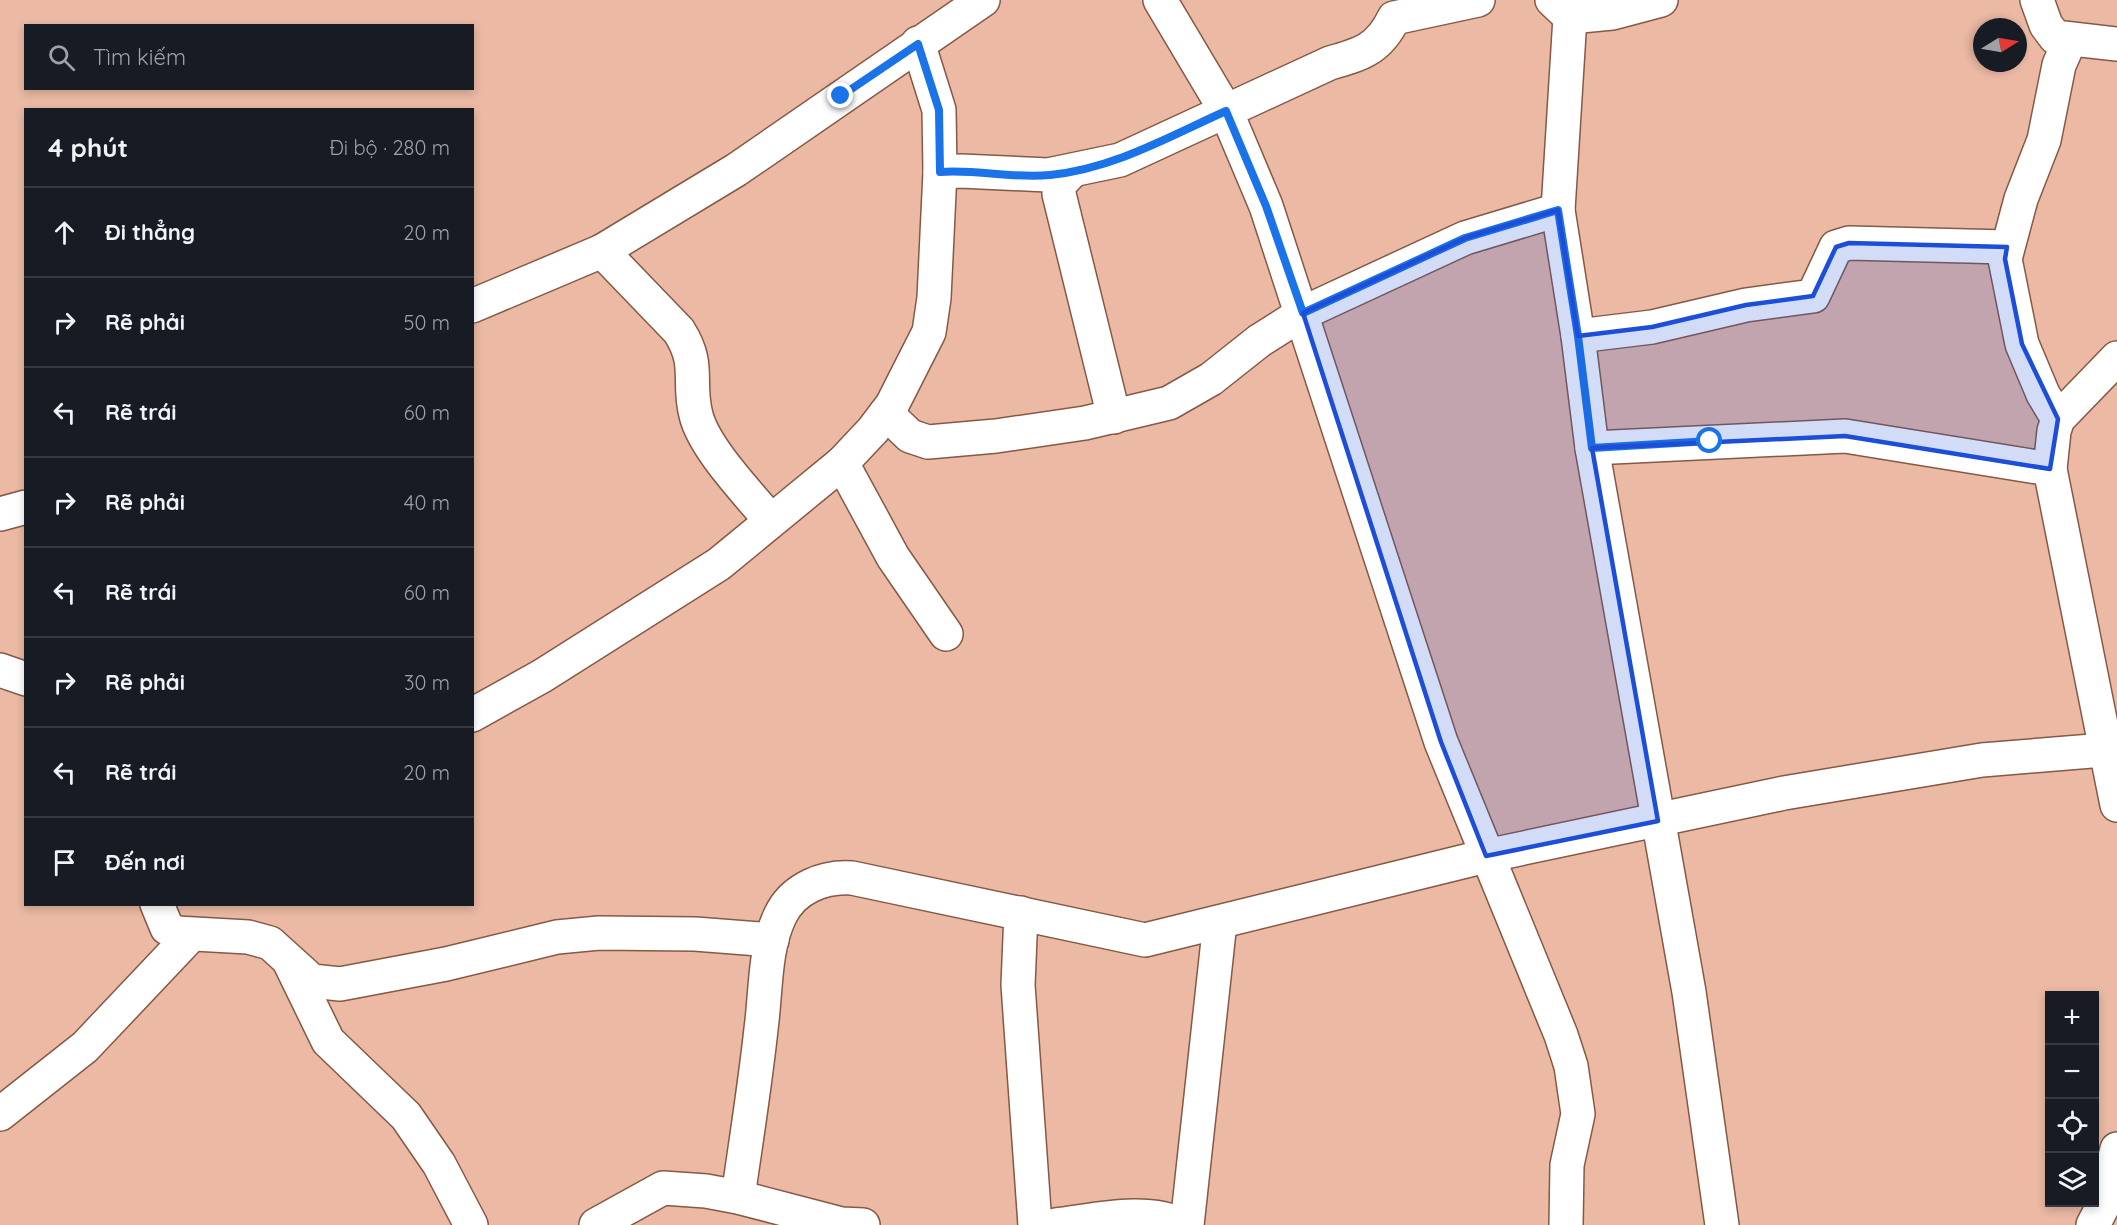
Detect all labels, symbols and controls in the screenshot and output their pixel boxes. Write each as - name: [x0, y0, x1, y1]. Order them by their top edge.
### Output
- north arrow: [1973, 18, 2027, 72]
- search box: [24, 24, 474, 90]
- icon: search: [45, 41, 78, 74]
- text: Tìm kiếm: [93, 43, 186, 71]
- route end: [827, 82, 853, 108]
- text: 4 phút: [48, 131, 128, 164]
- text: Đi bộ · 280 m: [329, 135, 450, 160]
- icon: ahead: [48, 216, 81, 249]
- text: Đi thẳng: [105, 218, 195, 246]
- text: 20 m: [403, 220, 450, 245]
- icon: right: [48, 306, 81, 339]
- text: Rẽ phải: [105, 308, 185, 336]
- text: 50 m: [404, 310, 450, 335]
- icon: left: [48, 396, 81, 429]
- text: Rẽ trái: [105, 398, 176, 426]
- text: 60 m: [404, 400, 450, 425]
- route start: [1696, 427, 1722, 453]
- icon: right: [48, 486, 81, 519]
- text: Rẽ phải: [105, 488, 185, 516]
- text: 40 m: [404, 490, 450, 515]
- icon: left: [48, 576, 81, 609]
- text: Rẽ trái: [105, 578, 176, 606]
- text: 60 m: [404, 580, 450, 605]
- icon: right: [48, 666, 81, 699]
- text: Rẽ phải: [105, 668, 185, 696]
- text: 30 m: [404, 670, 450, 695]
- icon: left: [48, 756, 81, 789]
- text: Rẽ trái: [105, 758, 176, 786]
- text: 20 m: [403, 760, 450, 785]
- icon: arrive: [48, 846, 81, 879]
- text: Đến nơi: [105, 848, 185, 876]
- map controls: [2045, 991, 2099, 1207]
- button: +: [2045, 991, 2099, 1045]
- button: −: [2045, 1045, 2099, 1099]
- button: locate: [2045, 1099, 2099, 1153]
- button: layers: [2045, 1153, 2099, 1207]

